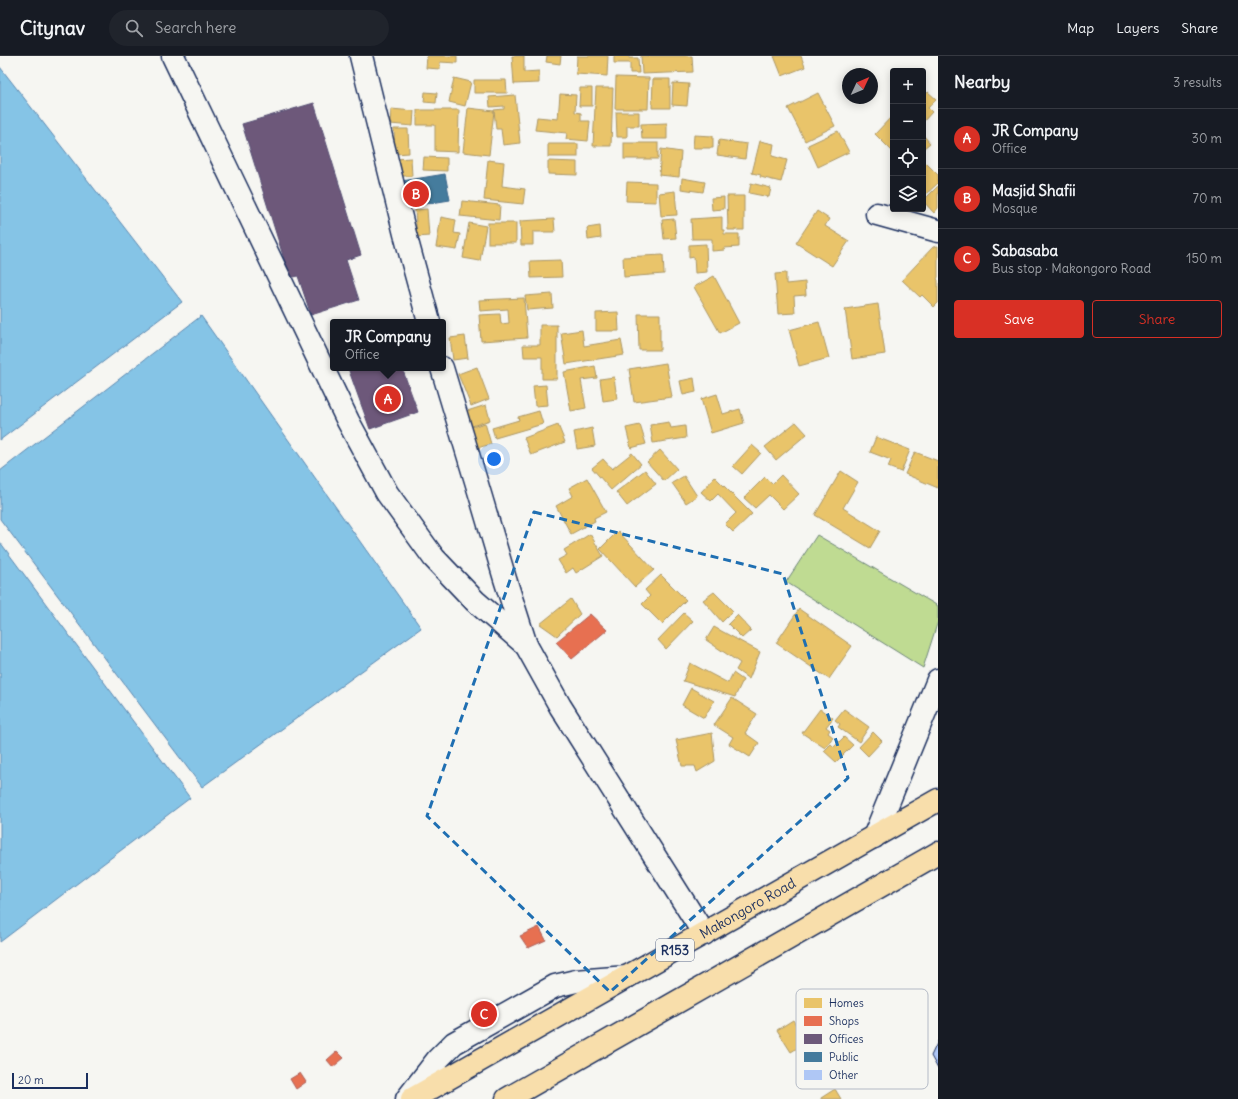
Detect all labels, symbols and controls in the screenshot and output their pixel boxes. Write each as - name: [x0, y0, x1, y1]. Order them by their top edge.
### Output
- search box: [109, 10, 389, 46]
- text: Citynav: [20, 16, 85, 40]
- icon: search: [123, 17, 145, 39]
- text: Search here: [155, 18, 236, 37]
- text: Map: [1067, 19, 1094, 37]
- text: Layers: [1116, 19, 1159, 37]
- text: Share: [1181, 19, 1218, 37]
- north arrow: [842, 68, 878, 104]
- map controls: [890, 68, 926, 212]
- button: +: [890, 68, 926, 104]
- text: Nearby: [954, 71, 1010, 93]
- text: 3 results: [1173, 74, 1222, 91]
- button: −: [890, 104, 926, 140]
- text: JR Company: [992, 121, 1079, 140]
- text: A: [963, 130, 971, 147]
- text: 30 m: [1192, 130, 1222, 147]
- button: locate: [890, 140, 926, 176]
- text: Office: [992, 140, 1027, 157]
- button: layers: [890, 176, 926, 212]
- pin: B: [403, 179, 429, 209]
- text: Masjid Shafii: [992, 181, 1076, 200]
- text: B: [963, 190, 971, 207]
- text: 70 m: [1193, 190, 1222, 207]
- text: Mosque: [992, 200, 1037, 217]
- text: Sabasaba: [992, 241, 1058, 260]
- text: C: [963, 250, 971, 267]
- text: 150 m: [1186, 250, 1222, 267]
- text: Bus stop · Makongoro Road: [992, 260, 1151, 277]
- button: Save: [954, 300, 1084, 338]
- button: Share: [1092, 300, 1222, 338]
- popup: [330, 319, 446, 371]
- text: JR Company: [345, 327, 431, 346]
- text: Office: [345, 346, 380, 363]
- pin: A: [375, 384, 401, 414]
- your location: [484, 449, 504, 469]
- street label: Makongoro Road: [696, 874, 799, 943]
- road number: R153: [656, 939, 694, 961]
- legend: [796, 989, 928, 1089]
- text: Homes: [829, 996, 864, 1010]
- pin: C: [471, 999, 497, 1029]
- text: Shops: [829, 1014, 859, 1028]
- text: Offices: [829, 1032, 864, 1046]
- text: Public: [829, 1050, 859, 1064]
- text: Other: [829, 1068, 858, 1082]
- scale bar: [12, 1071, 88, 1090]
- text: 20 m: [18, 1073, 44, 1087]

